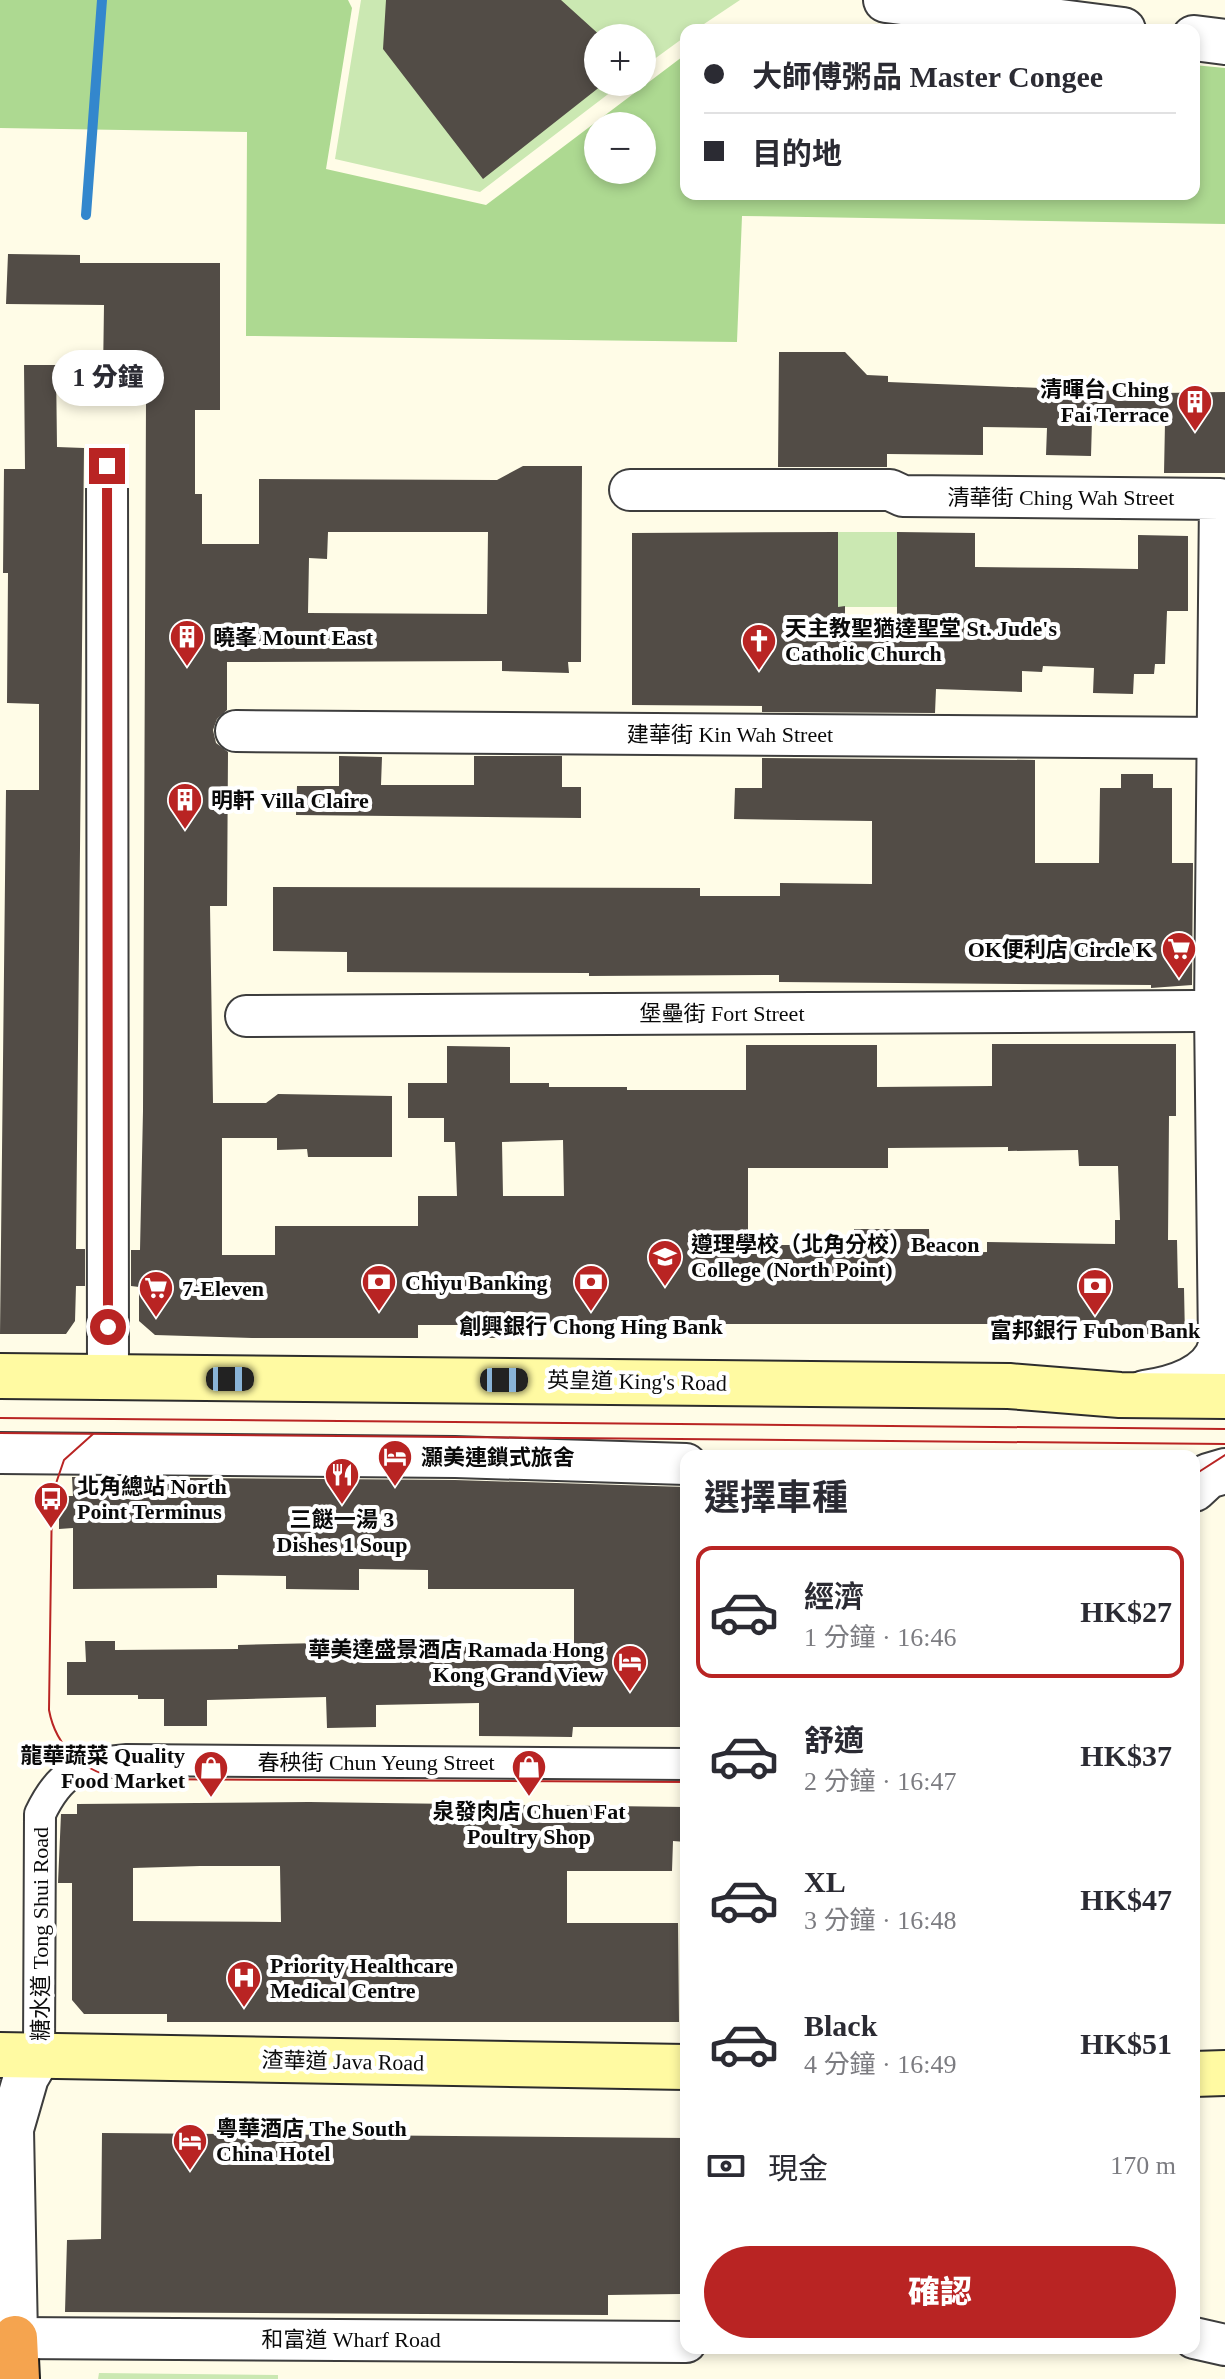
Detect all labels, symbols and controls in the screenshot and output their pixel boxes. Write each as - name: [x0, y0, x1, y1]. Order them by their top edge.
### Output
- map controls: [584, 24, 656, 184]
- button: +: [584, 24, 656, 96]
- text: 大師傅粥品 Master Congee: [752, 60, 1103, 93]
- button: −: [584, 112, 656, 184]
- text: 目的地: [752, 137, 842, 170]
- callout: 1 分鐘: [51, 350, 163, 406]
- text: 1 分鐘: [72, 363, 144, 392]
- place label: 清暉台 Ching Fai Terrace: [1040, 377, 1169, 427]
- building icon: 清暉台 Ching Fai Terrace: [1176, 383, 1214, 433]
- route end: [89, 448, 125, 484]
- street label: 清華街 Ching Wah Street: [948, 485, 1174, 510]
- place label: 天主教聖猶達聖堂 St. Jude's Catholic Church: [785, 616, 1057, 666]
- building icon: 曉峯 Mount East: [168, 618, 206, 668]
- church icon: 天主教聖猶達聖堂 St. Jude's Catholic Church: [740, 622, 778, 672]
- place label: 曉峯 Mount East: [213, 625, 374, 650]
- street label: 建華街 Kin Wah Street: [627, 722, 833, 747]
- building icon: 明軒 Villa Claire: [166, 781, 204, 831]
- place label: 明軒 Villa Claire: [211, 788, 369, 813]
- supermarket icon: OK便利店 Circle K: [1160, 930, 1198, 980]
- place label: OK便利店 Circle K: [968, 937, 1153, 962]
- street label: 堡壘街 Fort Street: [640, 1001, 805, 1026]
- place label: 遵理學校（北角分校）Beacon College (North Point): [691, 1232, 979, 1282]
- school or university icon: 遵理學校（北角分校）Beacon College (North Point): [646, 1238, 684, 1288]
- bank icon: Chiyu Banking: [360, 1263, 398, 1313]
- bank icon: 創興銀行 Chong Hing Bank: [572, 1263, 610, 1313]
- bank icon: 富邦銀行 Fubon Bank: [1076, 1267, 1114, 1317]
- supermarket icon: 7-Eleven: [137, 1269, 175, 1319]
- place label: Chiyu Banking: [405, 1270, 547, 1295]
- place label: 7-Eleven: [182, 1276, 264, 1301]
- route start: [90, 1309, 126, 1345]
- place label: 創興銀行 Chong Hing Bank: [459, 1314, 723, 1339]
- place label: 富邦銀行 Fubon Bank: [990, 1318, 1201, 1343]
- car: [206, 1367, 254, 1391]
- street label: 英皇道 King's Road: [547, 1367, 727, 1396]
- car: [480, 1368, 528, 1392]
- hotel icon: 灝美連鎖式旅舍: [376, 1438, 414, 1488]
- place label: 灝美連鎖式旅舍: [421, 1445, 575, 1470]
- restaurant icon: 三餸一湯 3 Dishes 1 Soup: [323, 1456, 361, 1506]
- place label: 北角總站 North Point Terminus: [77, 1474, 227, 1524]
- text: 選擇車種: [704, 1478, 848, 1518]
- bus stop icon: 北角總站 North Point Terminus: [32, 1480, 70, 1530]
- place label: 三餸一湯 3 Dishes 1 Soup: [277, 1507, 407, 1557]
- icon: car: [708, 1576, 780, 1648]
- text: 經濟: [804, 1580, 864, 1613]
- text: HK$27: [1080, 1595, 1172, 1628]
- text: 1 分鐘 · 16:46: [804, 1623, 956, 1652]
- place label: 華美達盛景酒店 Ramada Hong Kong Grand View: [308, 1637, 604, 1687]
- hotel icon: 華美達盛景酒店 Ramada Hong Kong Grand View: [611, 1643, 649, 1693]
- icon: car: [708, 1720, 780, 1792]
- text: 舒適: [804, 1724, 864, 1757]
- text: HK$37: [1080, 1739, 1172, 1772]
- place label: 龍華蔬菜 Quality Food Market: [21, 1743, 186, 1793]
- shop icon: 泉發肉店 Chuen Fat Poultry Shop: [510, 1748, 548, 1798]
- shop icon: 龍華蔬菜 Quality Food Market: [192, 1749, 230, 1799]
- street label: 春秧街 Chun Yeung Street: [257, 1750, 495, 1775]
- text: 2 分鐘 · 16:47: [804, 1767, 956, 1796]
- place label: 泉發肉店 Chuen Fat Poultry Shop: [432, 1799, 626, 1849]
- street label: 糖水道 Tong Shui Road: [28, 1827, 53, 2041]
- icon: car: [708, 1864, 780, 1936]
- text: XL: [804, 1865, 846, 1898]
- text: HK$47: [1080, 1883, 1172, 1916]
- text: 3 分鐘 · 16:48: [804, 1906, 956, 1935]
- place label: Priority Healthcare Medical Centre: [270, 1953, 454, 2003]
- hospital icon: Priority Healthcare Medical Centre: [225, 1959, 263, 2009]
- icon: car: [708, 2008, 780, 2080]
- text: Black: [804, 2009, 877, 2042]
- text: HK$51: [1080, 2027, 1172, 2060]
- street label: 渣華道 Java Road: [262, 2048, 424, 2075]
- text: 4 分鐘 · 16:49: [804, 2050, 956, 2079]
- place label: 粵華酒店 The South China Hotel: [216, 2116, 407, 2166]
- hotel icon: 粵華酒店 The South China Hotel: [171, 2122, 209, 2172]
- icon: cash: [704, 2144, 748, 2188]
- text: 170 m: [1110, 2151, 1176, 2180]
- text: 現金: [768, 2152, 828, 2185]
- button: 確認: [704, 2246, 1176, 2338]
- street label: 和富道 Wharf Road: [261, 2327, 441, 2352]

